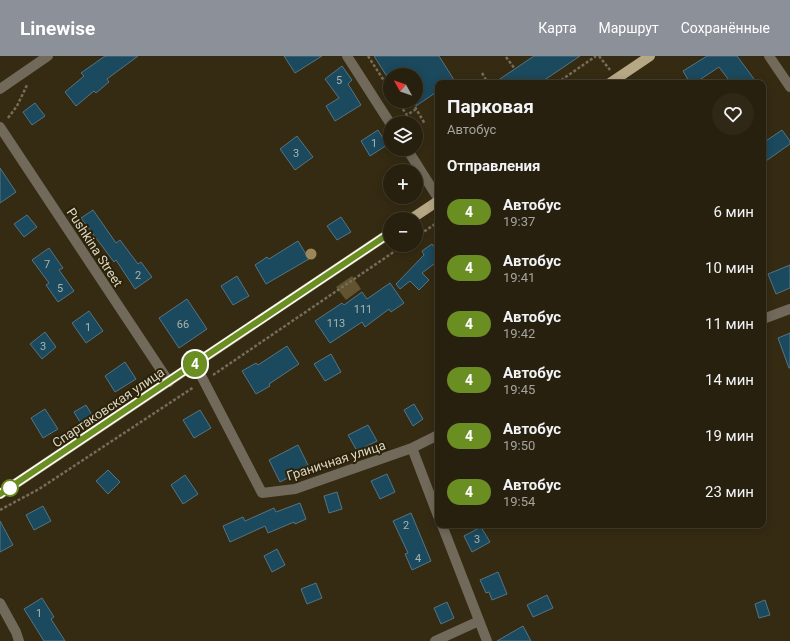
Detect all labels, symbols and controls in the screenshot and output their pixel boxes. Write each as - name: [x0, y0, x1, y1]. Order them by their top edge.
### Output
- text: Linewise: [20, 17, 95, 40]
- text: Карта: [538, 20, 577, 36]
- text: Маршрут: [599, 20, 659, 36]
- text: Сохранённые: [681, 20, 770, 36]
- north arrow: [383, 68, 423, 108]
- map controls: [383, 68, 423, 252]
- house number: 5: [336, 74, 342, 87]
- button: heart: [712, 93, 754, 135]
- text: Парковая: [447, 95, 534, 118]
- button: layers: [383, 116, 423, 156]
- text: Автобус: [447, 122, 496, 137]
- house number: 1: [371, 137, 377, 150]
- house number: 3: [293, 147, 299, 160]
- text: Отправления: [447, 157, 540, 175]
- button: +: [383, 164, 423, 204]
- text: Автобус: [503, 196, 561, 214]
- text: 6 мин: [713, 203, 754, 221]
- text: 4: [465, 204, 473, 220]
- street label: Pushkina Street: [64, 205, 126, 289]
- button: −: [383, 212, 423, 252]
- text: 19:37: [503, 214, 535, 229]
- text: Автобус: [503, 252, 561, 270]
- house number: 7: [44, 258, 50, 271]
- text: 10 мин: [705, 259, 754, 277]
- text: 4: [465, 260, 473, 276]
- house number: 2: [135, 269, 141, 282]
- text: 19:41: [503, 270, 535, 285]
- house number: 5: [57, 282, 63, 295]
- house number: 111: [354, 303, 372, 316]
- text: Автобус: [503, 308, 561, 326]
- text: 11 мин: [705, 315, 754, 333]
- text: 4: [465, 316, 473, 332]
- house number: 113: [327, 317, 345, 330]
- house number: 66: [177, 318, 189, 331]
- house number: 1: [85, 321, 91, 334]
- text: 19:42: [503, 326, 535, 341]
- house number: 3: [40, 340, 46, 353]
- line badge: 4: [182, 351, 208, 377]
- text: 4: [191, 356, 199, 372]
- street label: Спартаковская улица: [49, 364, 167, 450]
- text: Автобус: [503, 364, 561, 382]
- text: 14 мин: [705, 371, 754, 389]
- text: 4: [465, 372, 473, 388]
- text: 19:45: [503, 382, 535, 397]
- text: Автобус: [503, 420, 561, 438]
- text: 19 мин: [705, 427, 754, 445]
- text: 4: [465, 428, 473, 444]
- street label: Граничная улица: [285, 437, 387, 484]
- text: 19:50: [503, 438, 535, 453]
- text: Автобус: [503, 476, 561, 494]
- unlabelled marker: [1, 479, 19, 497]
- text: 23 мин: [705, 483, 754, 501]
- text: 4: [465, 484, 473, 500]
- text: 19:54: [503, 494, 535, 509]
- house number: 2: [403, 519, 409, 532]
- house number: 3: [474, 533, 480, 546]
- house number: 4: [415, 552, 421, 565]
- house number: 1: [36, 607, 42, 620]

